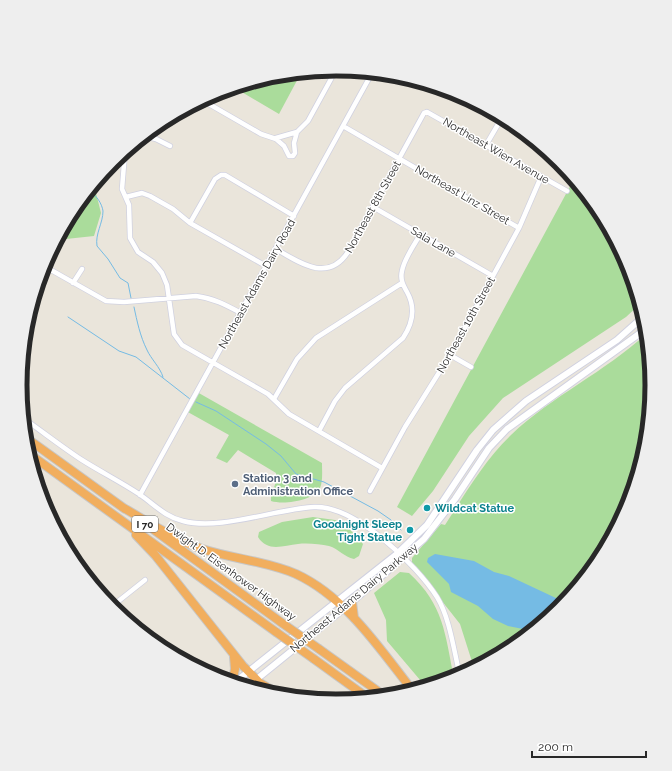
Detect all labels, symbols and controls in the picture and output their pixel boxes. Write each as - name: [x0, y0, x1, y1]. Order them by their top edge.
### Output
- street label: Northeast Wien Avenue: [441, 115, 552, 187]
- street label: Northeast 8th Street: [342, 159, 404, 255]
- street label: Northeast Linz Street: [412, 163, 512, 228]
- street label: Northeast Adams Dairy Road: [216, 217, 298, 351]
- street label: Sala Lane: [408, 224, 458, 260]
- street label: Northeast 10th Street: [434, 274, 498, 375]
- place label: Station 3 and Administration Office: [243, 472, 354, 498]
- marker: Station 3 and Administration Office: [230, 479, 240, 489]
- place label: Wildcat Statue: [435, 502, 514, 515]
- marker: Wildcat Statue: [422, 503, 432, 513]
- road number: I 70: [132, 516, 158, 532]
- place label: Goodnight Sleep Tight Statue: [313, 518, 402, 544]
- street label: Dwight D. Eisenhower Highway: [164, 521, 298, 623]
- marker: Goodnight Sleep Tight Statue: [405, 525, 415, 535]
- street label: Northeast Adams Dairy Parkway: [287, 541, 421, 655]
- scale bar: [532, 733, 646, 759]
- text: 200 m: [538, 740, 573, 754]

